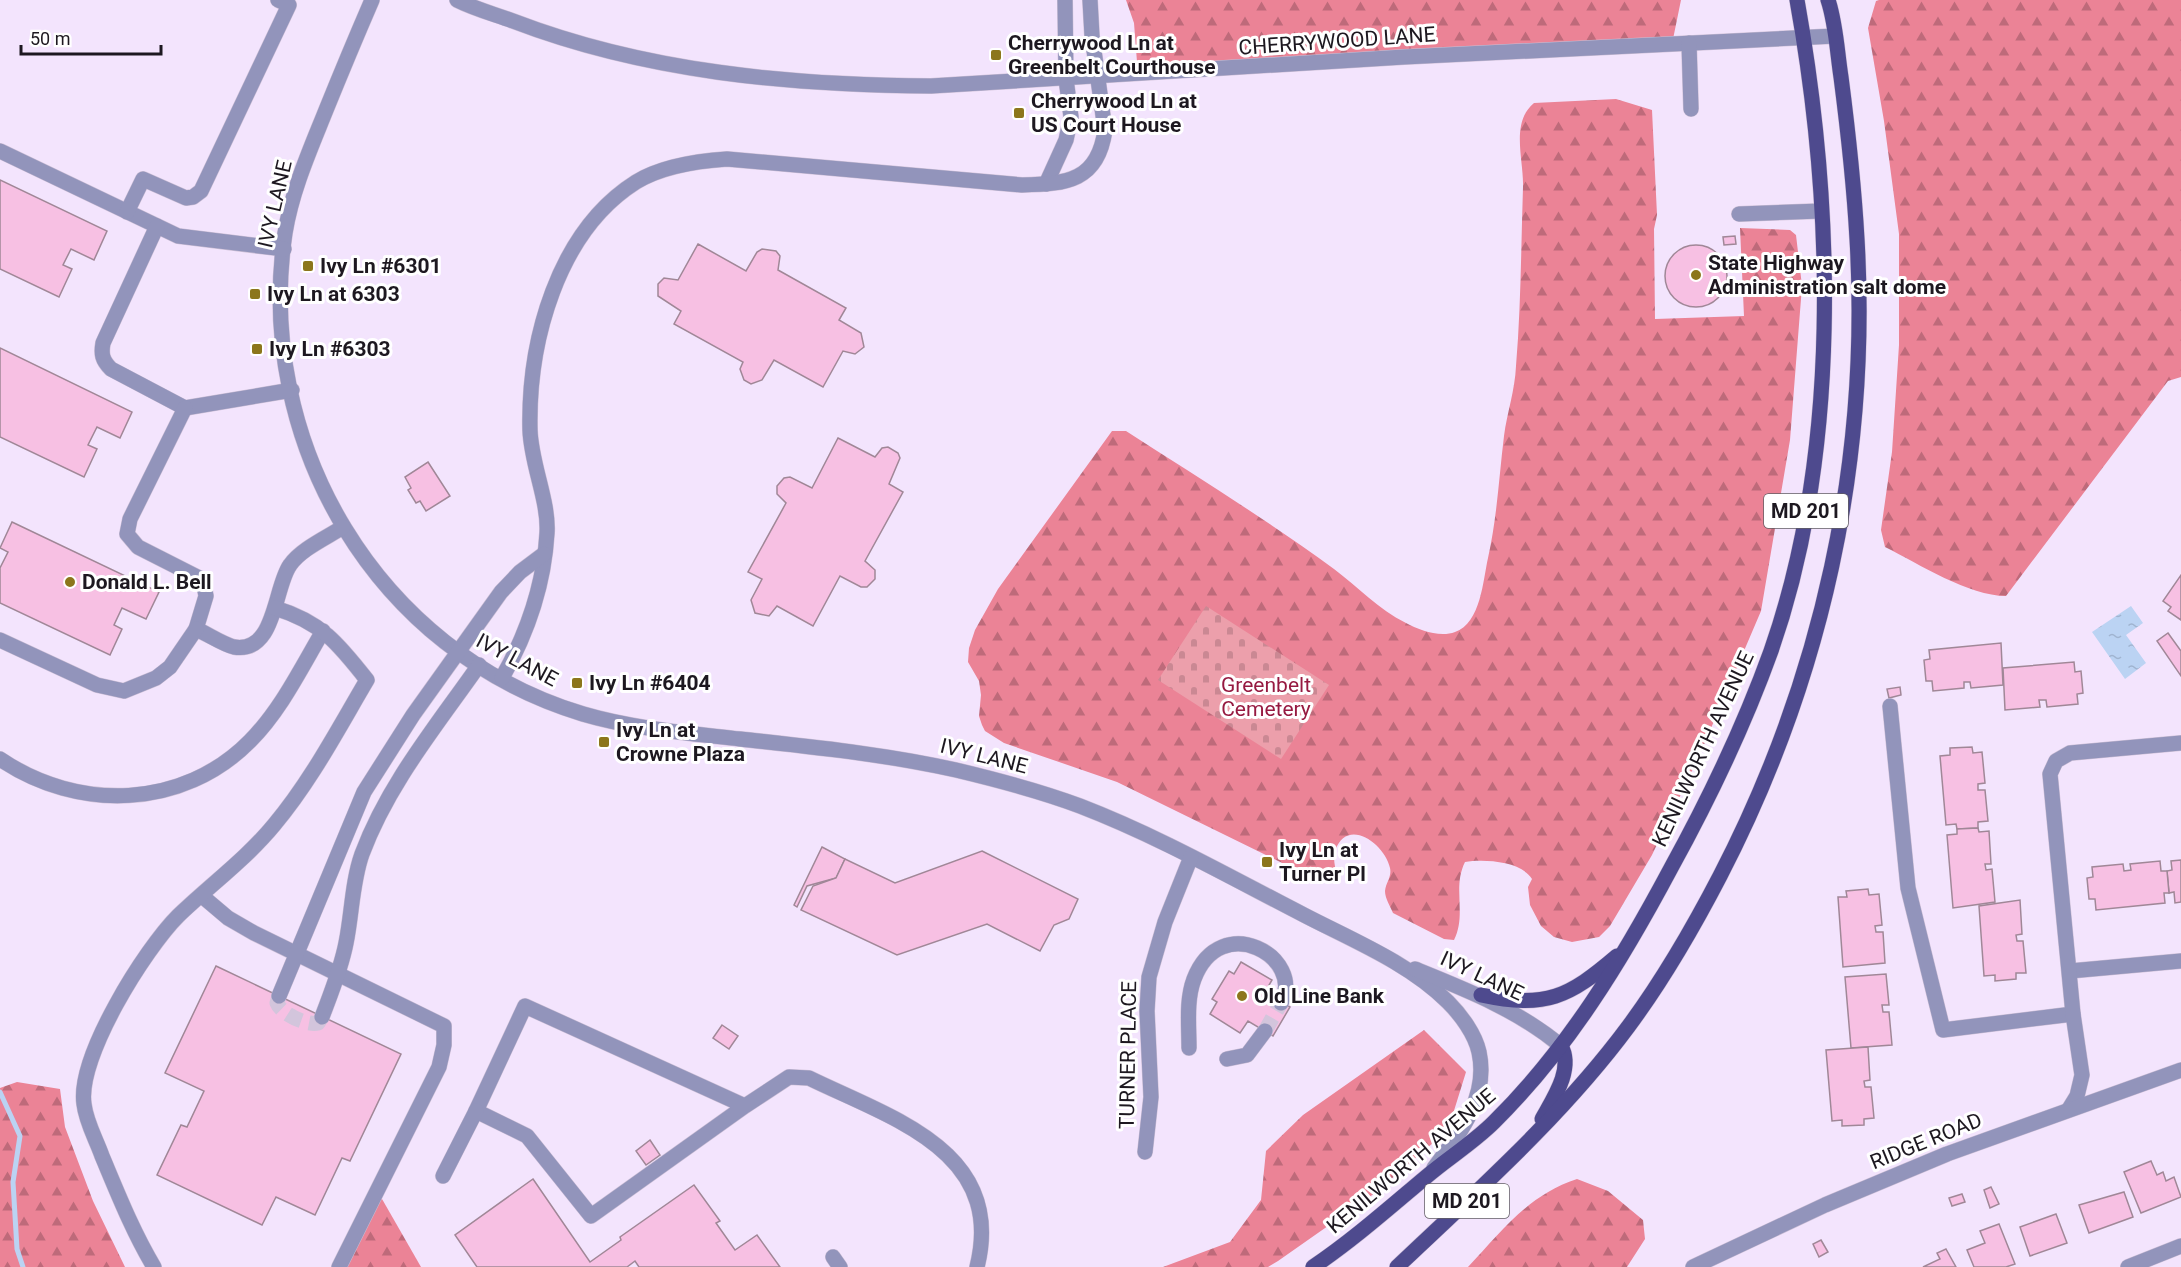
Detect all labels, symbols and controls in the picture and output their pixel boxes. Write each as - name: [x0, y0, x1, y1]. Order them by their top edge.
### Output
- scale bar: [21, 18, 160, 56]
- street label: CHERRYWOOD LANE: [1238, 22, 1436, 60]
- text: 50 m: [30, 28, 70, 49]
- place label: Cherrywood Ln at Greenbelt Courthouse: [1008, 31, 1215, 79]
- marker: Cherrywood Ln at Greenbelt Courthouse: [989, 48, 1003, 62]
- place label: Cherrywood Ln at US Court House: [1031, 89, 1197, 137]
- marker: Cherrywood Ln at US Court House: [1012, 106, 1026, 120]
- street label: IVY LANE: [253, 158, 297, 250]
- place label: State Highway Administration salt dome: [1708, 251, 1946, 299]
- place label: Ivy Ln #6301: [320, 254, 442, 278]
- marker: Ivy Ln #6301: [301, 259, 315, 273]
- marker: State Highway Administration salt dome: [1689, 268, 1703, 282]
- place label: Ivy Ln at 6303: [267, 282, 400, 306]
- marker: Ivy Ln at 6303: [248, 287, 262, 301]
- place label: Ivy Ln #6303: [269, 337, 391, 361]
- marker: Ivy Ln #6303: [250, 342, 264, 356]
- road number: MD 201: [1764, 494, 1848, 528]
- place label: Donald L. Bell: [82, 570, 212, 594]
- marker: Donald L. Bell: [63, 575, 77, 589]
- street label: IVY LANE: [472, 629, 562, 692]
- street label: KENILWORTH AVENUE: [1647, 648, 1759, 850]
- place label: Ivy Ln #6404: [589, 671, 711, 695]
- park label: Greenbelt Cemetery: [1221, 673, 1311, 721]
- marker: Ivy Ln #6404: [570, 676, 584, 690]
- place label: Ivy Ln at Crowne Plaza: [616, 718, 745, 766]
- street label: IVY LANE: [938, 734, 1030, 778]
- marker: Ivy Ln at Crowne Plaza: [597, 735, 611, 749]
- place label: Ivy Ln at Turner Pl: [1279, 838, 1366, 886]
- marker: Ivy Ln at Turner Pl: [1260, 855, 1274, 869]
- street label: IVY LANE: [1437, 946, 1527, 1006]
- street label: TURNER PLACE: [1115, 981, 1141, 1129]
- place label: Old Line Bank: [1254, 984, 1385, 1008]
- marker: Old Line Bank: [1235, 989, 1249, 1003]
- street label: KENILWORTH AVENUE: [1322, 1084, 1500, 1238]
- street label: RIDGE ROAD: [1867, 1108, 1985, 1174]
- road number: MD 201: [1425, 1184, 1509, 1218]

